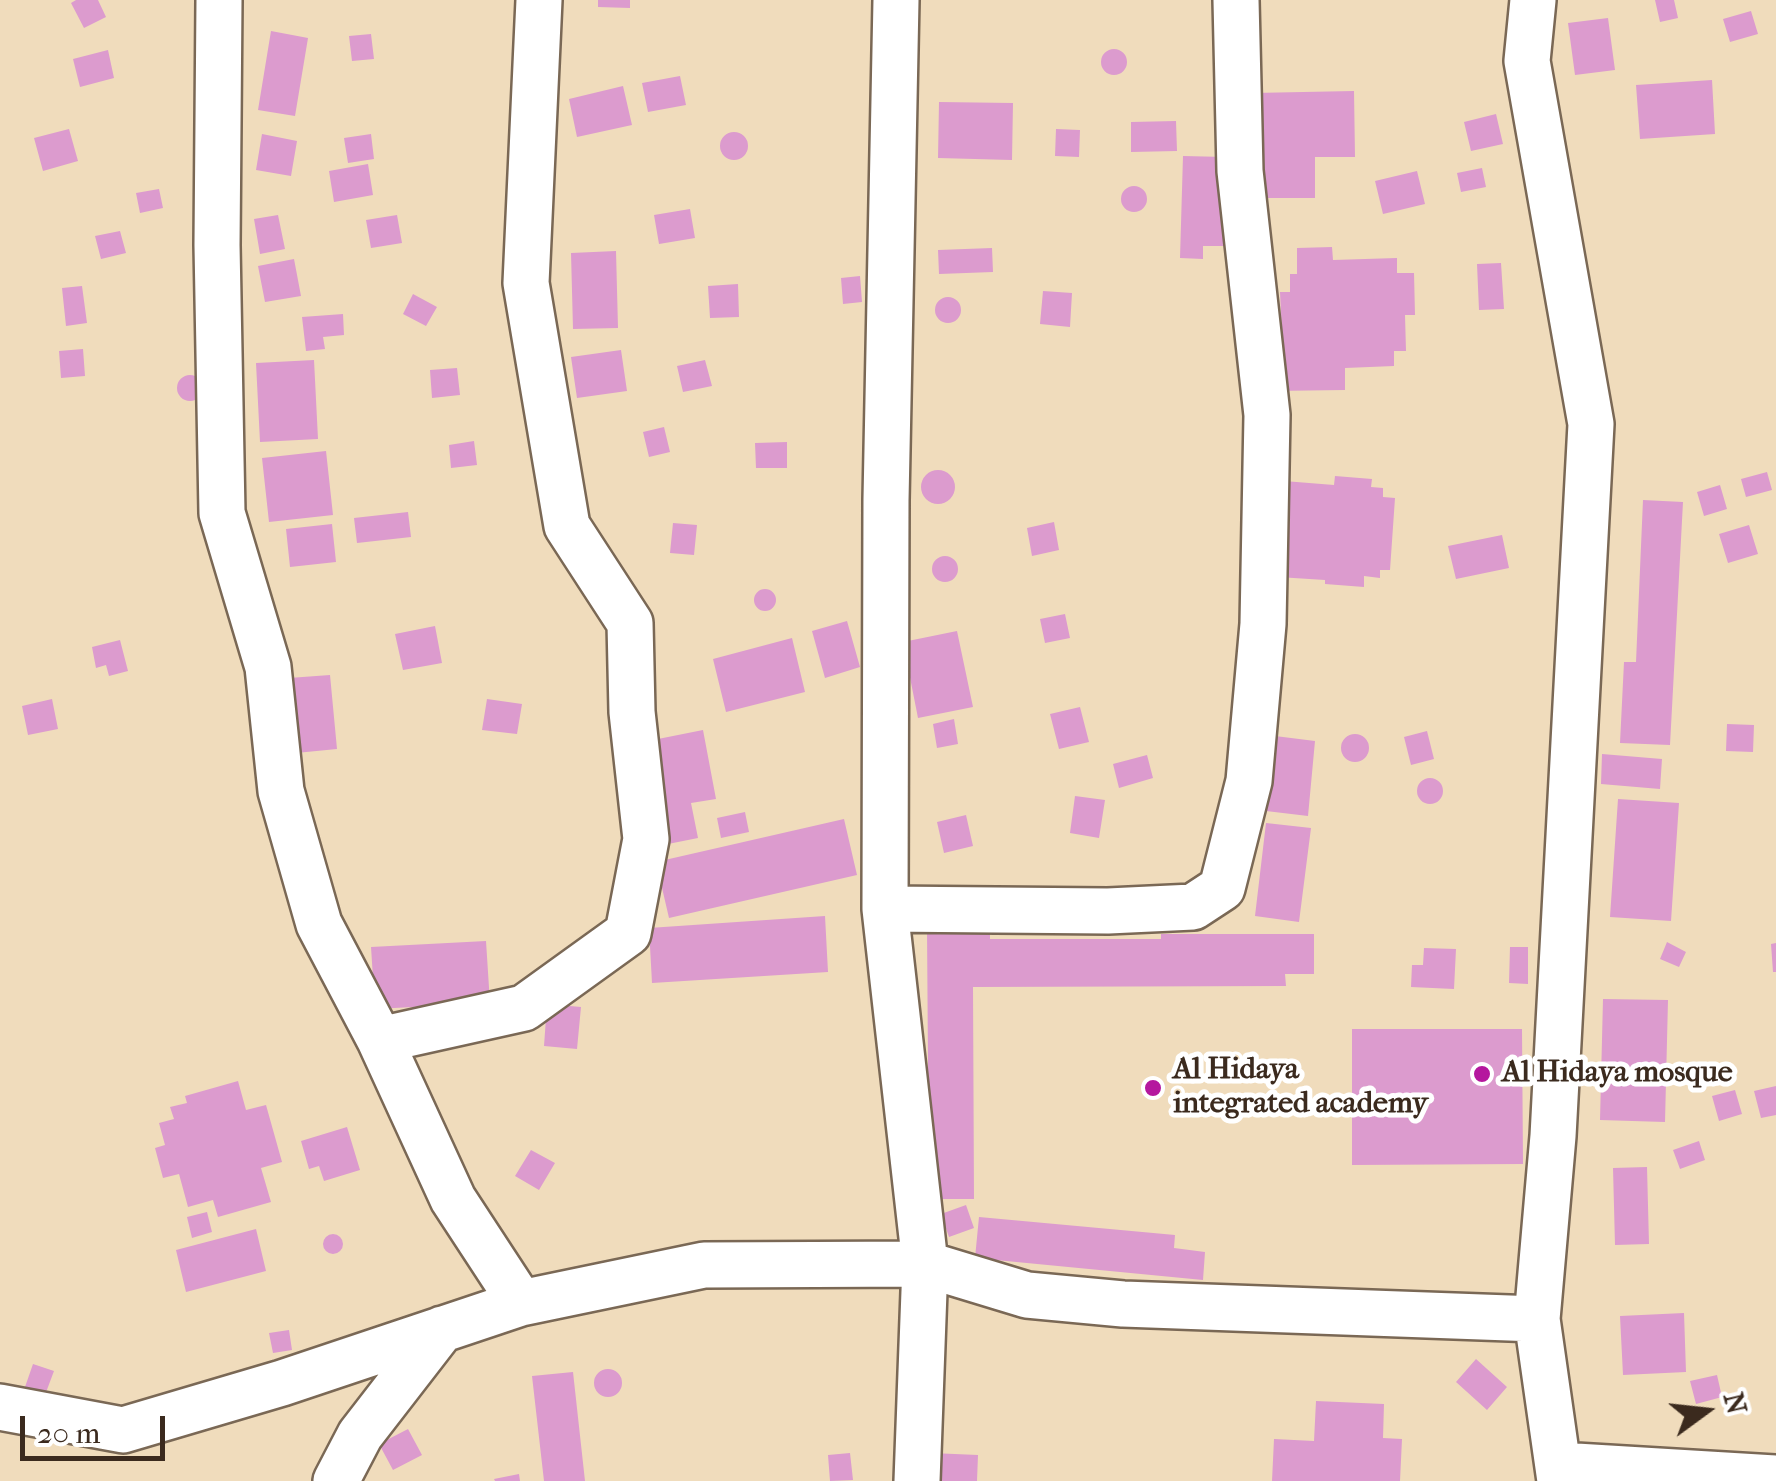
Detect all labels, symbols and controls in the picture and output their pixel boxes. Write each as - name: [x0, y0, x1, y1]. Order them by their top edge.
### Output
- place label: Al Hidaya integrated academy: [1173, 1053, 1428, 1124]
- place label: Al Hidaya mosque: [1502, 1056, 1733, 1092]
- marker: Al Hidaya mosque: [1471, 1063, 1493, 1085]
- marker: Al Hidaya integrated academy: [1142, 1077, 1164, 1099]
- north arrow: [1656, 1361, 1756, 1461]
- text: N: [1717, 1389, 1754, 1418]
- scale bar: [25, 1396, 170, 1458]
- text: 20 m: [37, 1416, 100, 1451]

